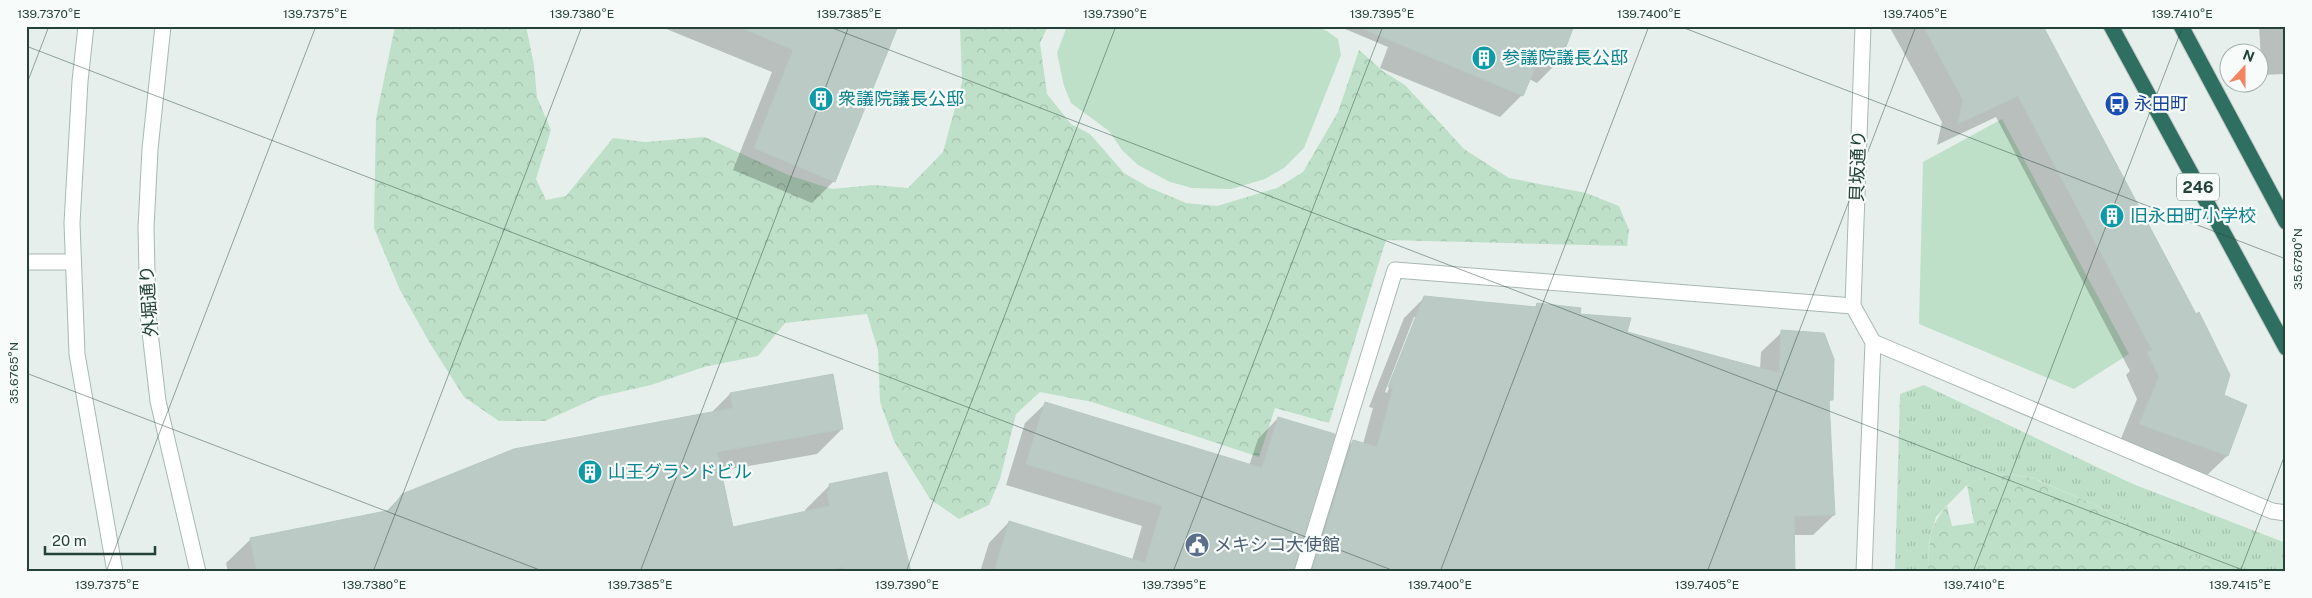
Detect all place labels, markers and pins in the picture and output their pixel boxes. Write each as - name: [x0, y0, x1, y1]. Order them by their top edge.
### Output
- building icon: 参議院議長公邸: [1471, 45, 1497, 71]
- place label: 参議院議長公邸: [1502, 47, 1628, 68]
- building icon: 衆議院議長公邸: [808, 86, 834, 112]
- place label: 衆議院議長公邸: [838, 88, 964, 109]
- bus stop icon: 永田町: [2104, 91, 2130, 117]
- place label: 永田町: [2134, 93, 2188, 114]
- building icon: 旧永田町小学校: [2099, 203, 2125, 229]
- place label: 旧永田町小学校: [2130, 205, 2256, 226]
- building icon: 山王グランドビル: [577, 459, 603, 485]
- place label: 山王グランドビル: [608, 461, 752, 482]
- public building icon: メキシコ大使館: [1184, 532, 1210, 558]
- place label: メキシコ大使館: [1214, 534, 1340, 555]

